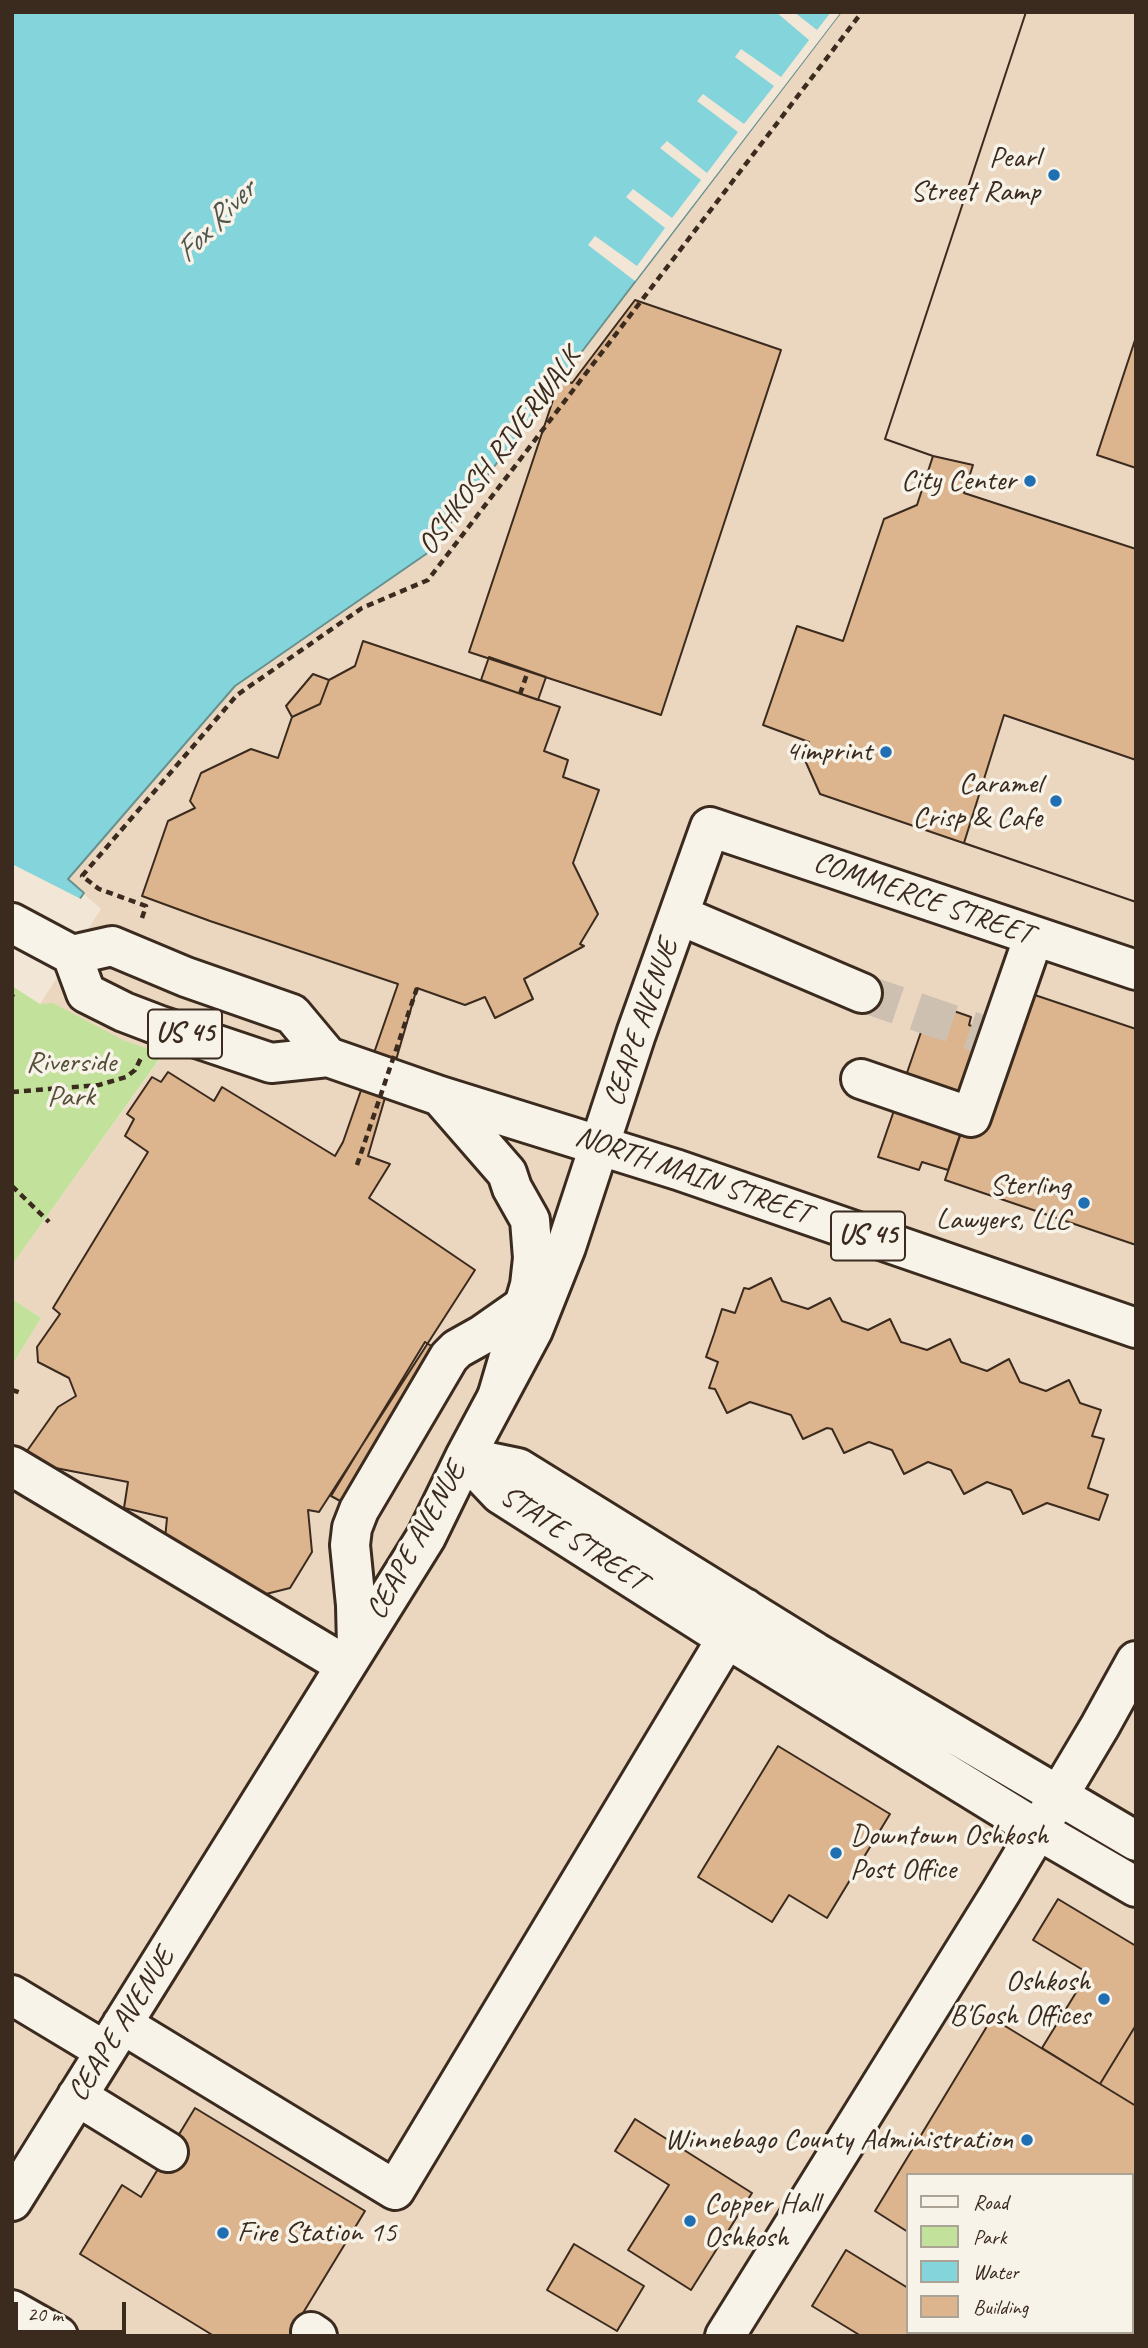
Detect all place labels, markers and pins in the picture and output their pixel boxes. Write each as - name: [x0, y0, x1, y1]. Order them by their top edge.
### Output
- place label: Pearl Street Ramp: [910, 140, 1040, 210]
- marker: Pearl Street Ramp: [1046, 167, 1062, 183]
- place label: City Center: [901, 463, 1016, 499]
- marker: City Center: [1022, 473, 1038, 489]
- place label: 4imprint: [785, 734, 872, 770]
- marker: 4imprint: [878, 744, 894, 760]
- place label: Caramel Crisp & Cafe: [913, 766, 1042, 836]
- marker: Caramel Crisp & Cafe: [1048, 793, 1064, 809]
- place label: Sterling Lawyers, LLC: [936, 1168, 1070, 1238]
- marker: Sterling Lawyers, LLC: [1076, 1195, 1092, 1211]
- place label: Downtown Oshkosh Post Office: [850, 1818, 1048, 1888]
- marker: Downtown Oshkosh Post Office: [828, 1845, 844, 1861]
- place label: Oshkosh B'Gosh Offices: [949, 1964, 1090, 2035]
- marker: Oshkosh B'Gosh Offices: [1096, 1991, 1112, 2007]
- place label: Winnebago County Administration: [665, 2122, 1013, 2158]
- marker: Winnebago County Administration: [1019, 2132, 1035, 2148]
- place label: Copper Hall Oshkosh: [704, 2186, 819, 2256]
- marker: Copper Hall Oshkosh: [682, 2213, 698, 2229]
- place label: Fire Station 15: [237, 2215, 396, 2251]
- marker: Fire Station 15: [215, 2225, 231, 2241]

